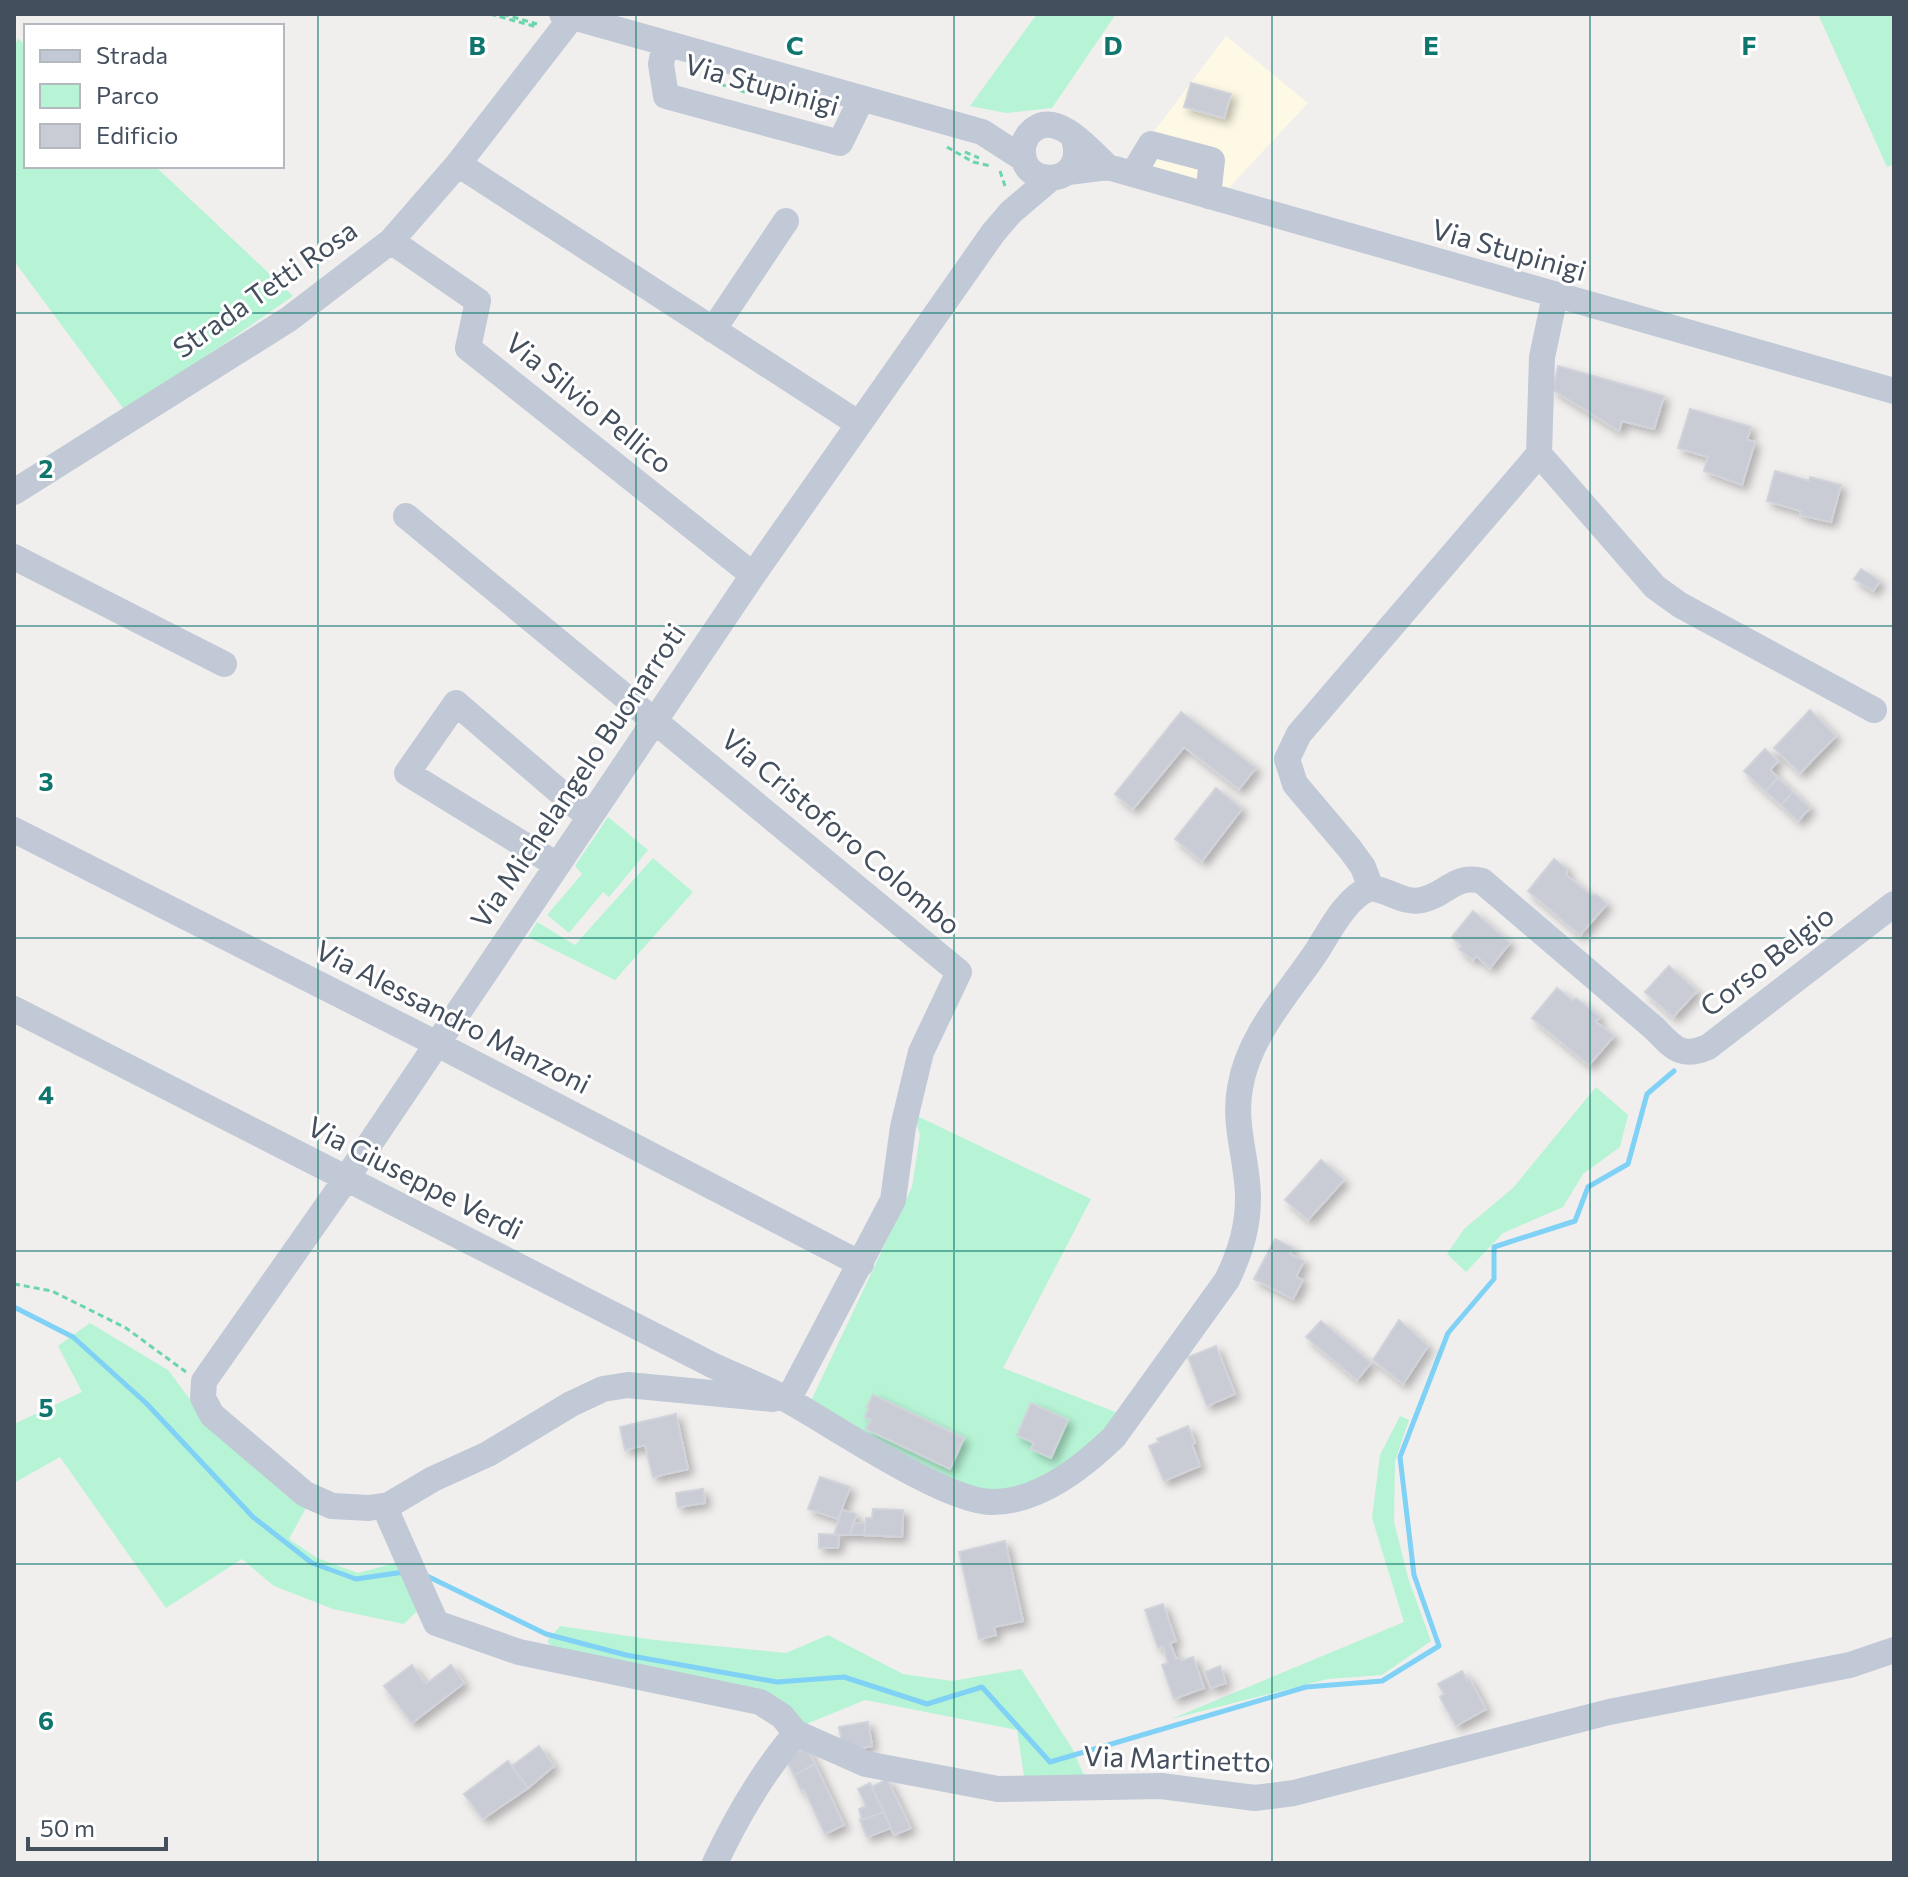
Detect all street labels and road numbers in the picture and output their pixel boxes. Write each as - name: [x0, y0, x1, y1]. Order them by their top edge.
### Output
- street label: Via Stupinigi: [681, 46, 843, 122]
- street label: Via Stupinigi: [1428, 211, 1590, 287]
- street label: Strada Tetti Rosa: [166, 212, 363, 364]
- street label: Via Silvio Pellico: [499, 325, 680, 480]
- street label: Via Michelangelo Buonarroti: [462, 617, 692, 934]
- street label: Via Cristoforo Colombo: [715, 721, 968, 941]
- street label: Corso Belgio: [1693, 897, 1840, 1023]
- street label: Via Alessandro Manzoni: [310, 932, 597, 1100]
- street label: Via Giuseppe Verdi: [302, 1108, 529, 1246]
- street label: Via Martinetto: [1083, 1738, 1271, 1778]

